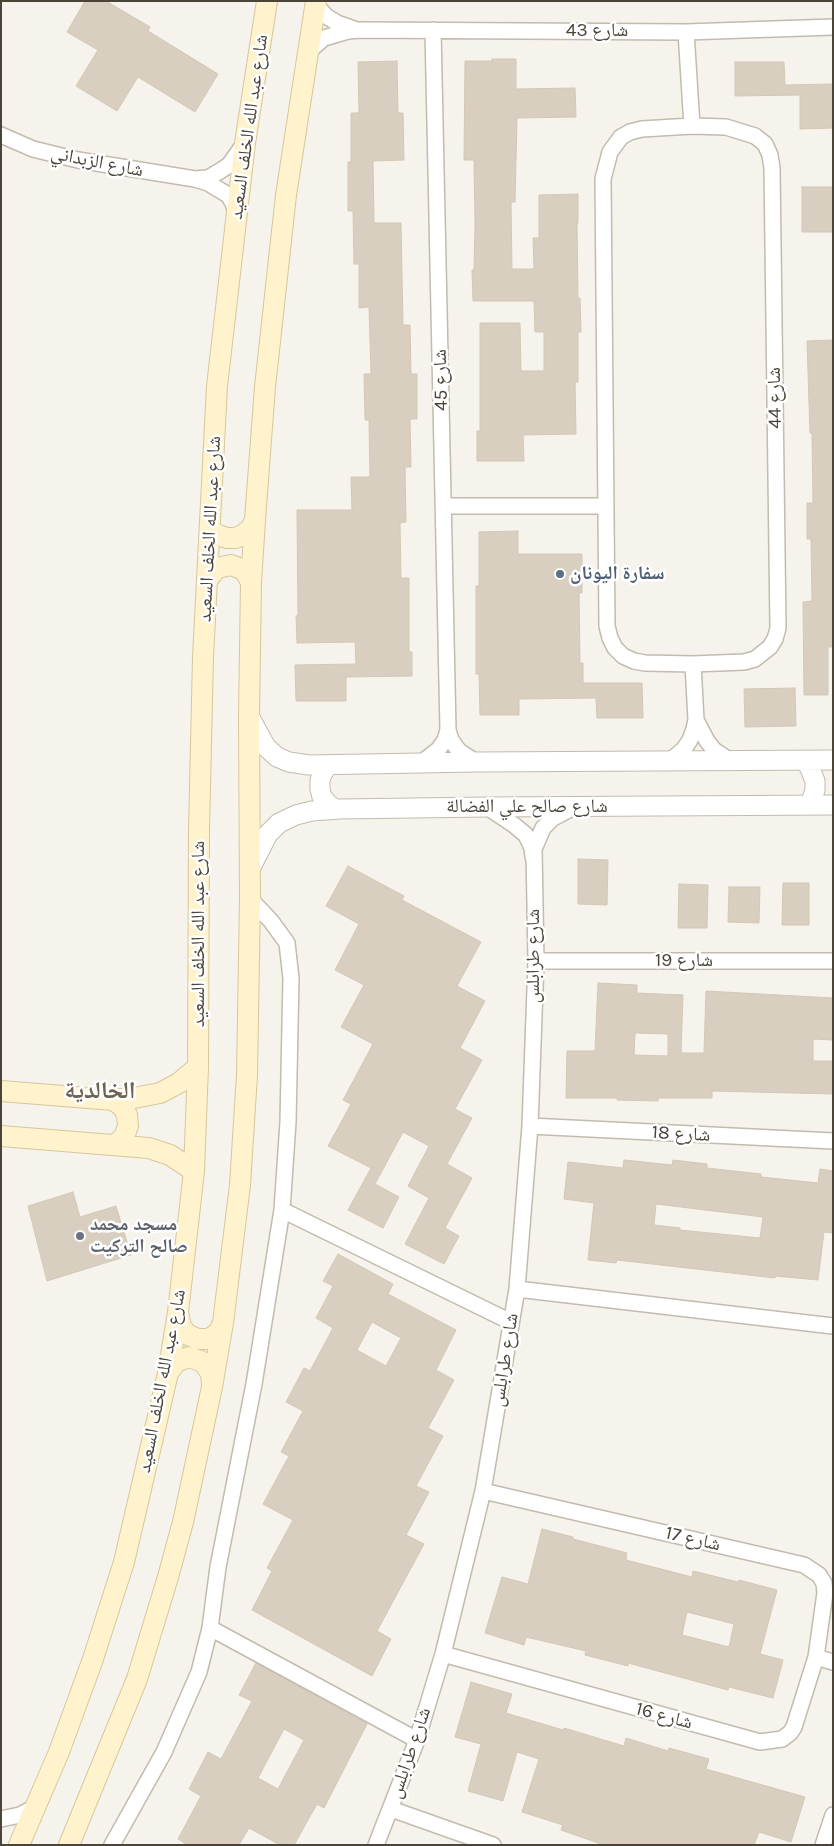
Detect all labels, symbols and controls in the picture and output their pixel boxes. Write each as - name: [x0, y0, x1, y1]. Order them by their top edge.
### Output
- street label: شارع 43: [566, 20, 628, 42]
- street label: شارع عبد الله الخلف السعيد: [225, 33, 273, 221]
- street label: شارع الزبداني: [49, 142, 145, 182]
- street label: شارع 45: [429, 349, 453, 411]
- street label: شارع 44: [763, 367, 787, 429]
- street label: شارع عبد الله الخلف السعيد: [194, 435, 226, 623]
- place label: سفارة اليونان: [570, 563, 664, 585]
- marker: سفارة اليونان: [554, 568, 566, 580]
- street label: شارع صالح علي الفضالة: [446, 796, 608, 818]
- street label: شارع عبد الله الخلف السعيد: [188, 841, 210, 1027]
- street label: شارع طرابلس: [523, 909, 545, 1003]
- street label: شارع 19: [655, 950, 713, 972]
- district label: الخالدية: [65, 1077, 135, 1105]
- street label: شارع 18: [651, 1121, 711, 1147]
- place label: مسجد محمد صالح التركيت: [90, 1214, 188, 1258]
- marker: مسجد محمد صالح التركيت: [74, 1230, 86, 1242]
- street label: شارع عبد الله الخلف السعيد: [133, 1287, 191, 1475]
- street label: شارع طرابلس: [486, 1312, 524, 1408]
- street label: شارع 17: [663, 1522, 723, 1556]
- street label: شارع 16: [633, 1698, 695, 1734]
- street label: شارع طرابلس: [384, 1705, 436, 1801]

